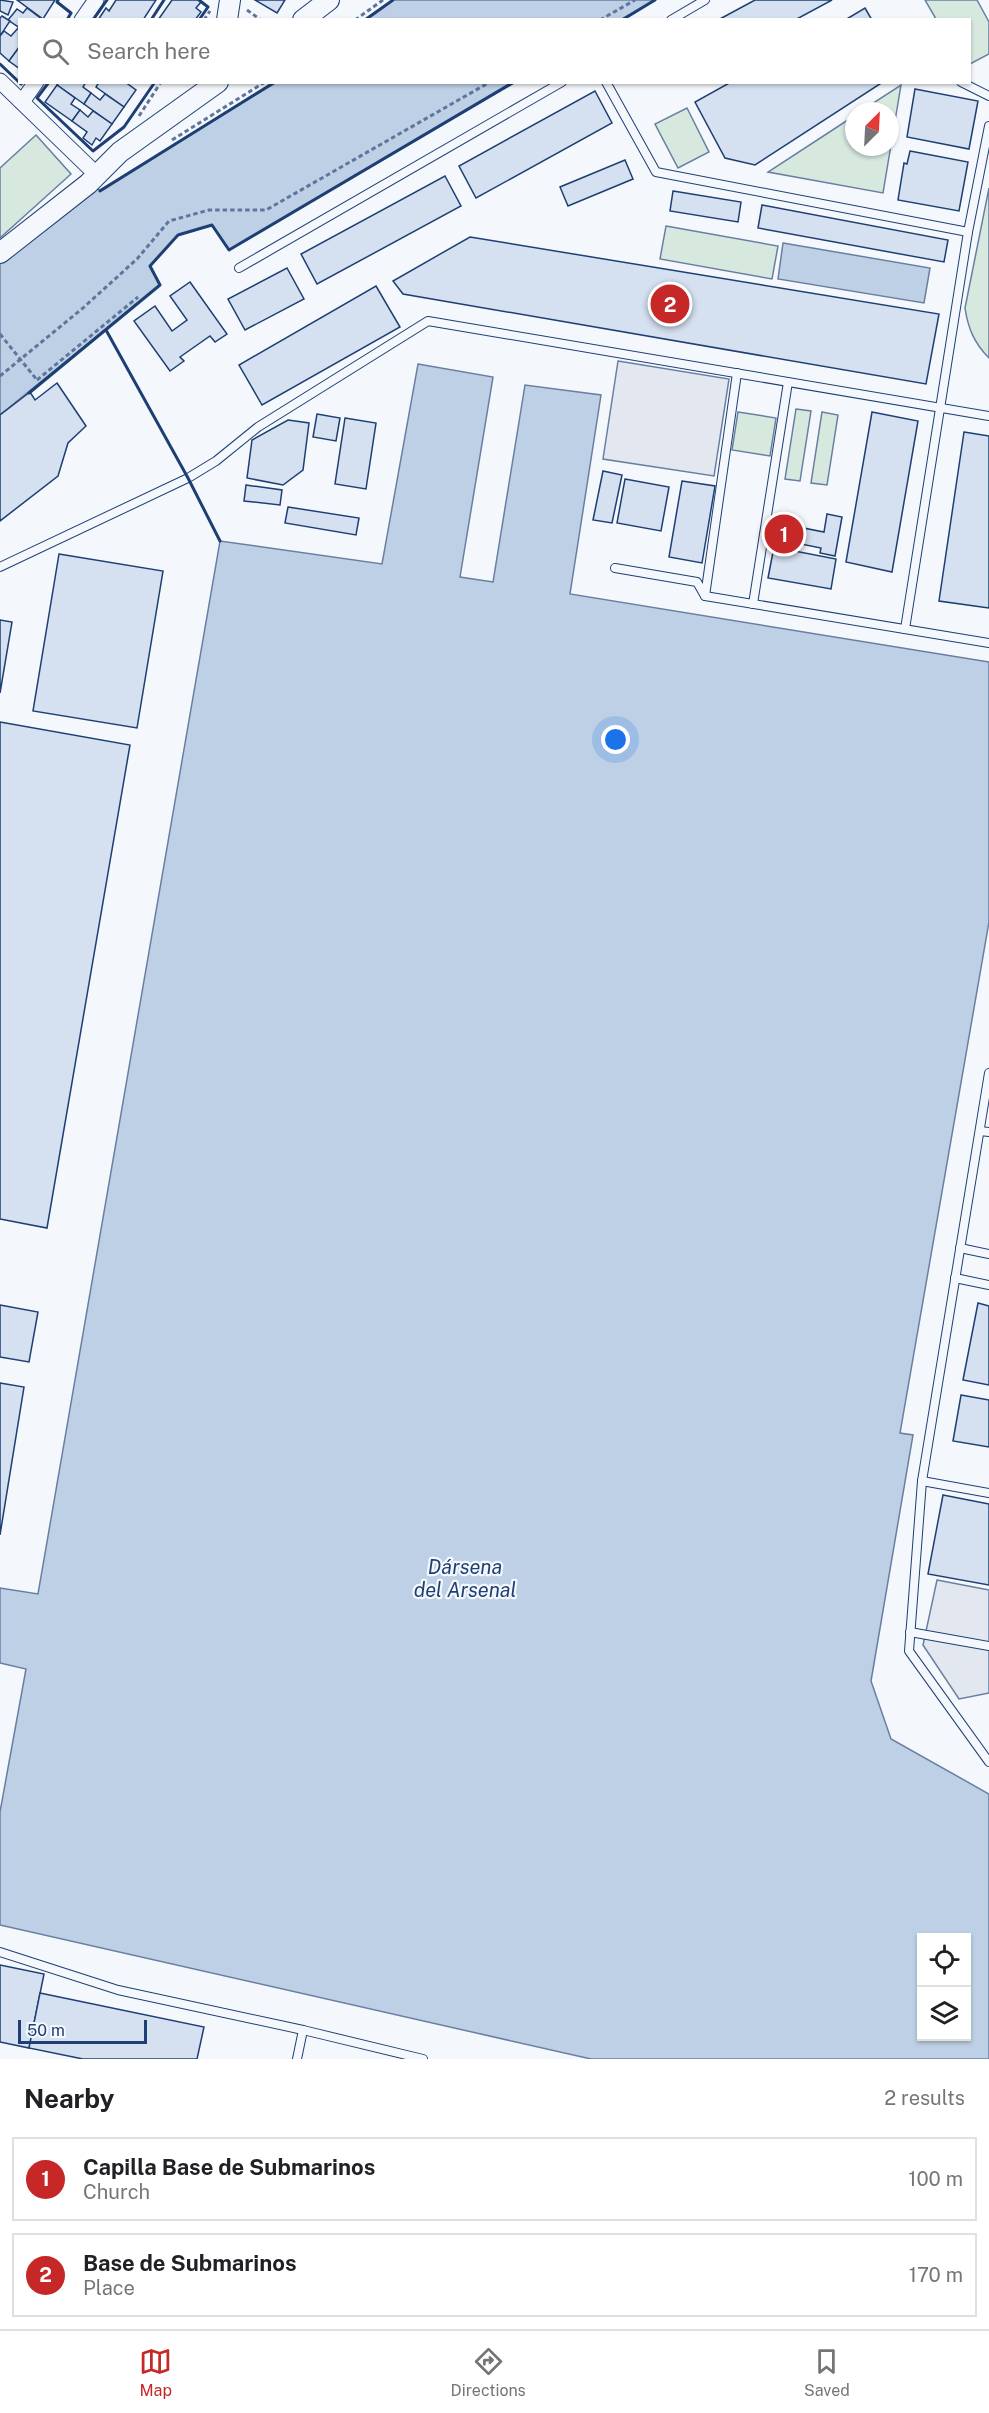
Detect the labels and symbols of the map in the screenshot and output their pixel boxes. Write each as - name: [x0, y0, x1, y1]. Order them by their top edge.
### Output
- north arrow: [845, 102, 899, 156]
- pin: 2: [650, 282, 690, 326]
- pin: 1: [764, 512, 804, 556]
- your location: [601, 725, 630, 754]
- water label: Dársena del Arsenal: [414, 1555, 516, 1602]
- scale bar: [18, 2017, 147, 2044]

